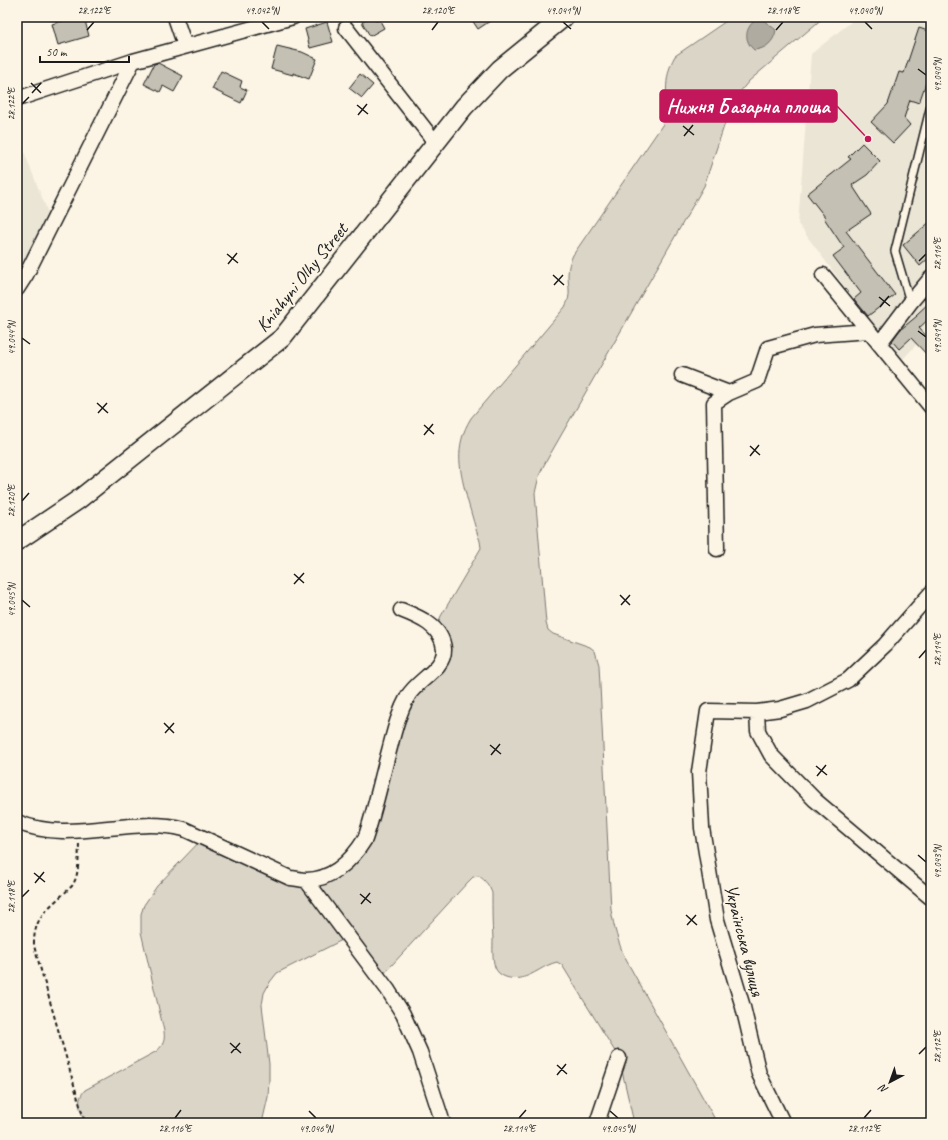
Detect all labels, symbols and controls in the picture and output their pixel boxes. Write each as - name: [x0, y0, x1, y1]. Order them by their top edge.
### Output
- text: 28.122°E: [78, 4, 112, 17]
- text: 49.042°N: [245, 4, 281, 17]
- text: 28.120°E: [422, 4, 456, 17]
- text: 49.041°N: [546, 4, 582, 17]
- text: 28.118°E: [767, 4, 801, 17]
- text: 49.040°N: [848, 4, 884, 17]
- scale bar: [40, 38, 129, 64]
- text: 50 m: [46, 44, 68, 60]
- text: 49.040°N: [931, 56, 944, 92]
- text: 28.122°E: [5, 86, 18, 120]
- callout: Нижня Базарна площа: [660, 90, 837, 122]
- text: Нижня Базарна площа: [667, 94, 831, 119]
- street label: Kniahyni Olhy Street: [250, 217, 354, 337]
- text: 28.116°E: [931, 236, 944, 270]
- text: 49.041°N: [931, 318, 944, 354]
- text: 49.044°N: [5, 319, 18, 355]
- text: 28.120°E: [5, 483, 18, 517]
- text: 49.045°N: [5, 581, 18, 617]
- text: 28.114°E: [931, 632, 944, 666]
- text: 49.043°N: [931, 843, 944, 879]
- text: 28.118°E: [5, 879, 18, 913]
- street label: Українська вулиця: [719, 882, 770, 1000]
- text: 28.112°E: [931, 1029, 944, 1063]
- north arrow: [870, 1062, 910, 1102]
- text: N: [875, 1081, 891, 1097]
- text: 28.116°E: [159, 1122, 193, 1135]
- text: 49.046°N: [299, 1122, 335, 1135]
- text: 28.114°E: [503, 1122, 537, 1135]
- text: 49.045°N: [601, 1122, 637, 1135]
- text: 28.112°E: [848, 1122, 882, 1135]

